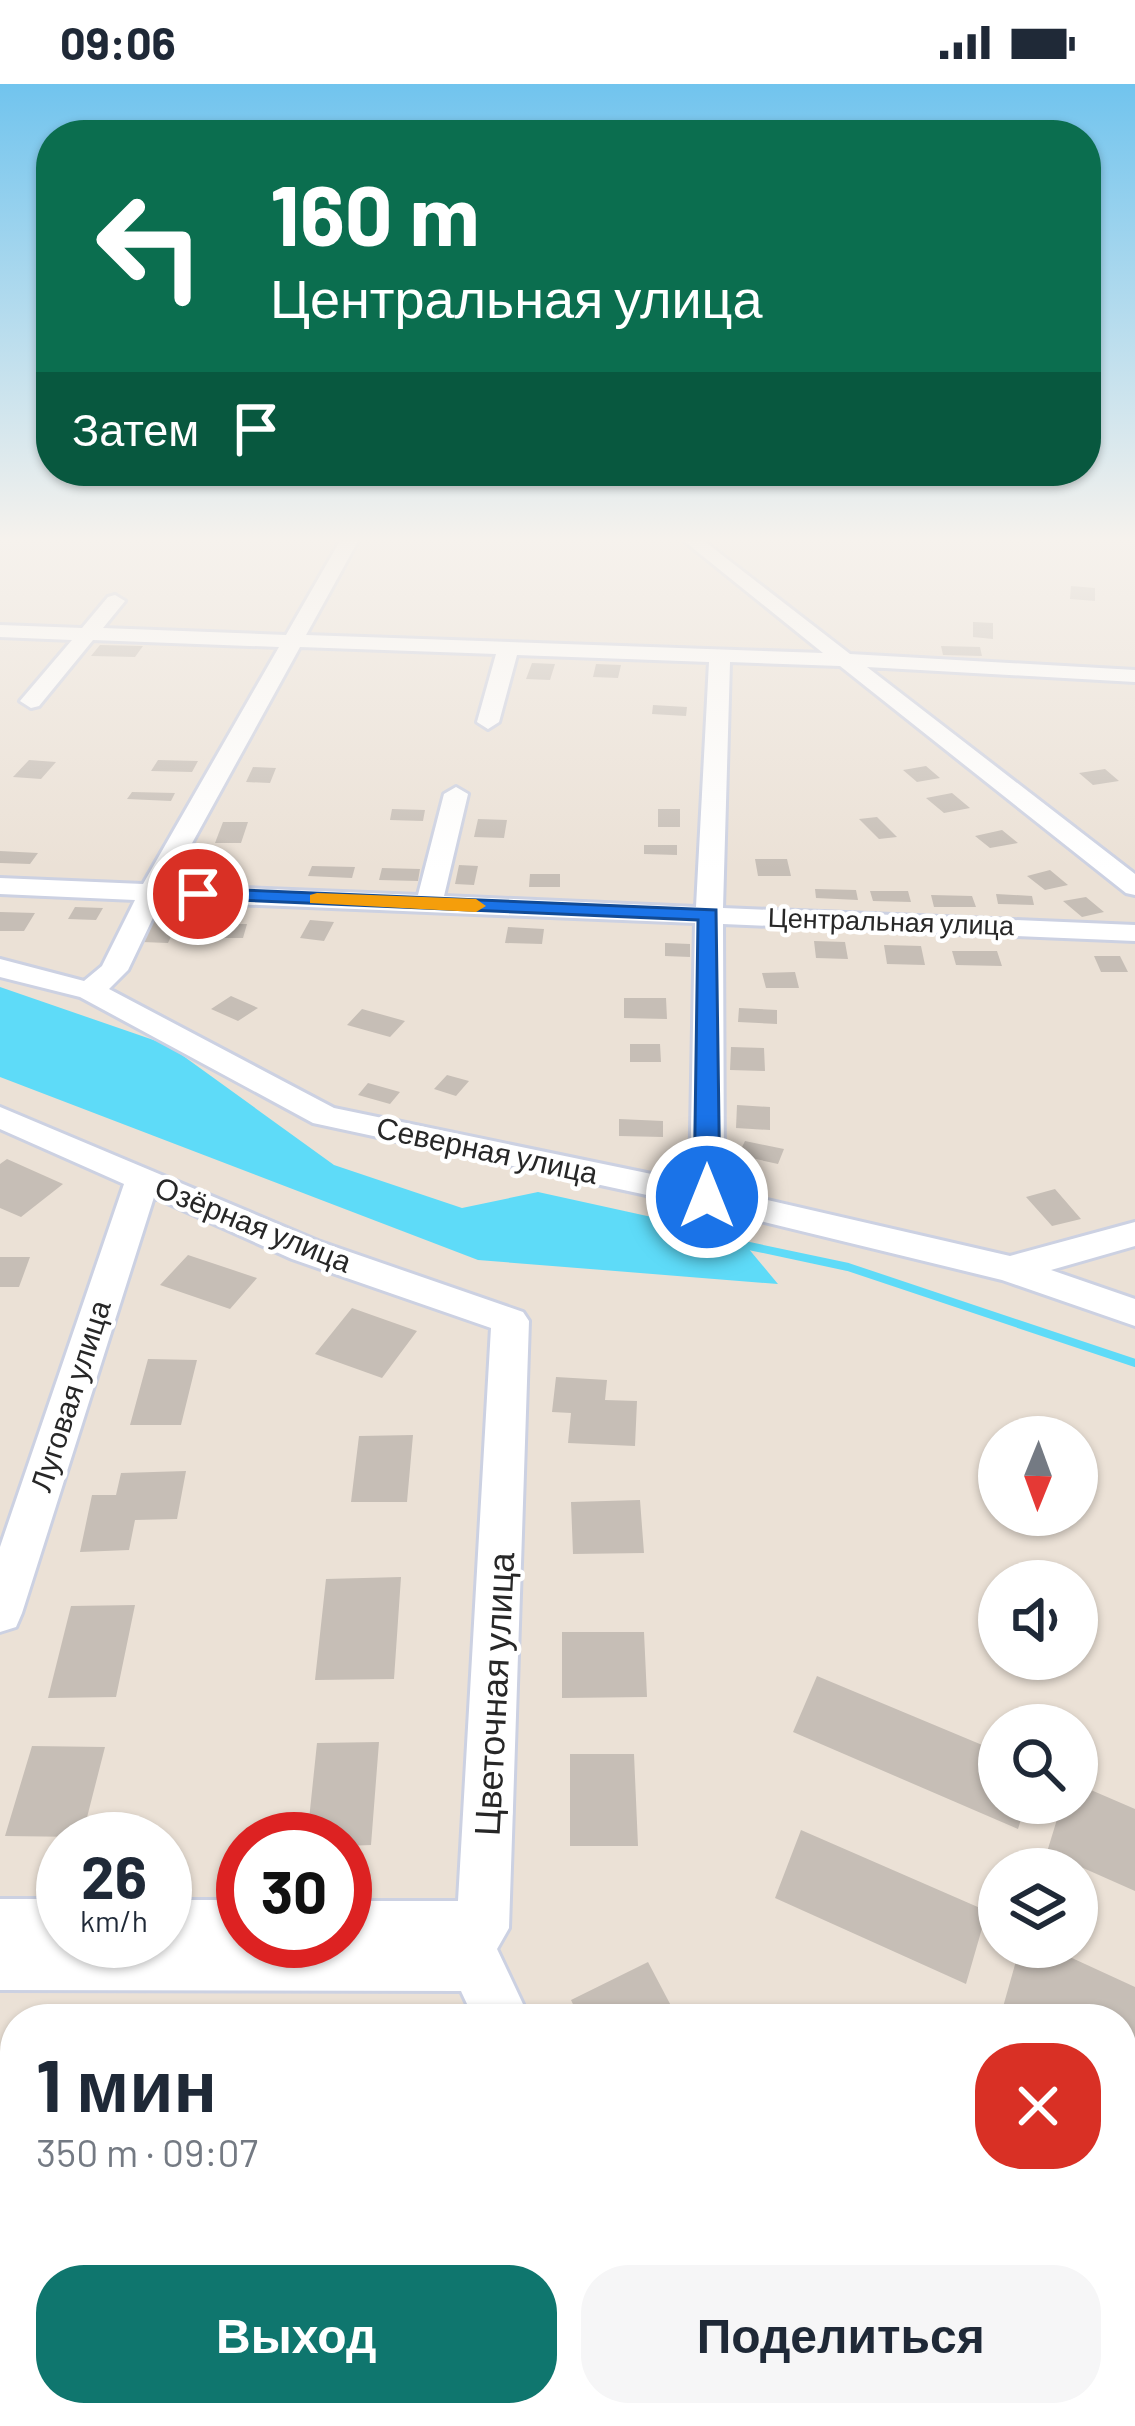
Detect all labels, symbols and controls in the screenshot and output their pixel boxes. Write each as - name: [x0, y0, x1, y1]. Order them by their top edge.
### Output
- text: 09:06: [60, 15, 176, 69]
- text: 160 m: [270, 162, 480, 263]
- icon: left: [72, 168, 228, 324]
- text: Центральная улица: [270, 264, 763, 329]
- icon: arrive: [223, 396, 289, 462]
- text: Затем: [72, 401, 199, 455]
- pin: [147, 843, 249, 945]
- icon: arrive: [165, 861, 231, 927]
- street label: Центральная улица: [767, 900, 1016, 941]
- street label: Северная улица: [373, 1108, 602, 1190]
- position arrow: [644, 1134, 770, 1260]
- street label: Озёрная улица: [150, 1167, 357, 1279]
- street label: Луговая улица: [21, 1295, 117, 1496]
- north arrow: [978, 1416, 1098, 1536]
- map controls: [978, 1416, 1098, 1968]
- street label: Цветочная улица: [464, 1550, 522, 1837]
- button: sound: [978, 1560, 1098, 1680]
- button: search: [978, 1704, 1098, 1824]
- speed limit sign: 30: [216, 1812, 372, 1968]
- text: 26: [81, 1839, 147, 1911]
- button: layers: [978, 1848, 1098, 1968]
- text: km/h: [80, 1902, 148, 1938]
- text: 1 мин: [36, 2040, 217, 2126]
- button: close: [975, 2043, 1101, 2169]
- text: 350 m · 09:07: [36, 2128, 258, 2175]
- button: Выход: [36, 2265, 557, 2403]
- button: Поделиться: [581, 2265, 1101, 2403]

